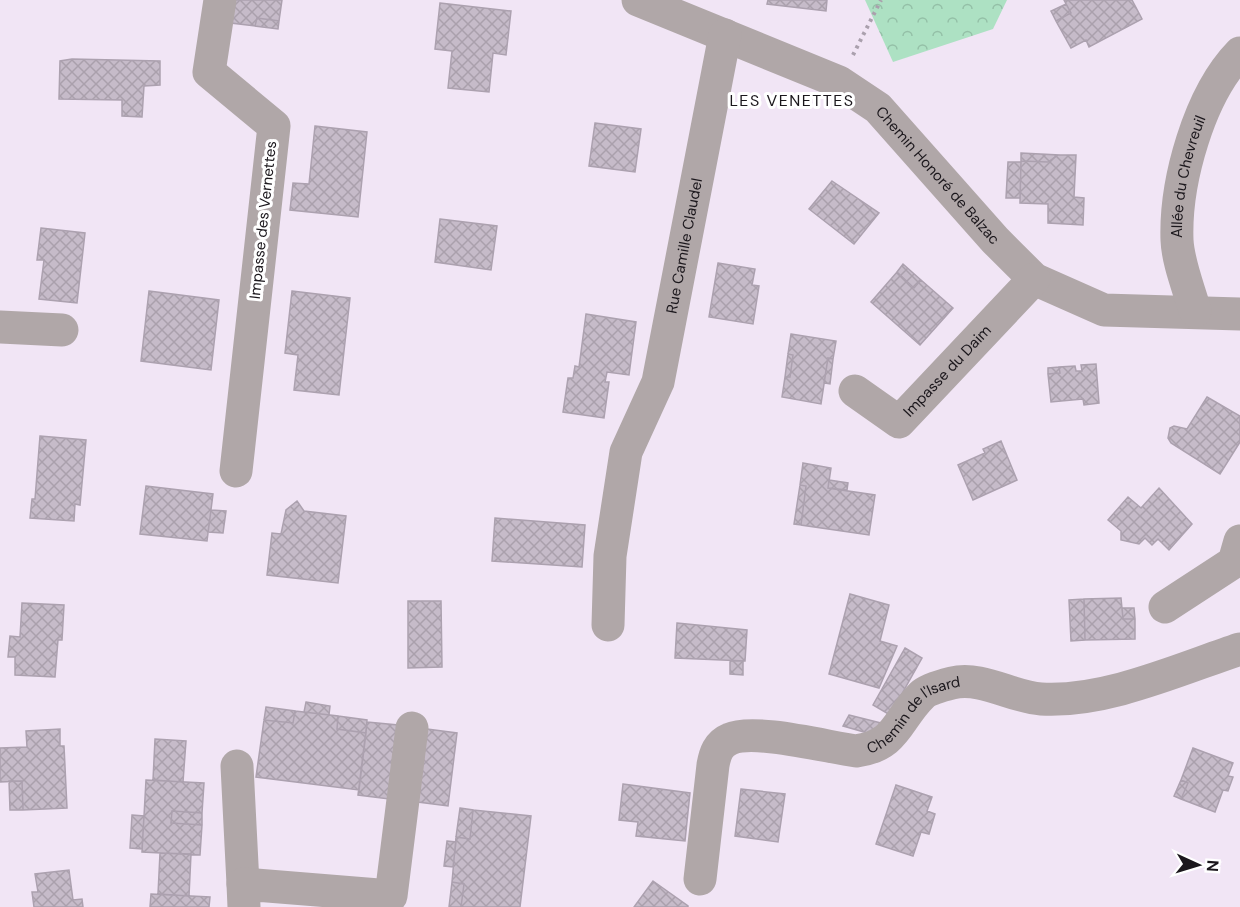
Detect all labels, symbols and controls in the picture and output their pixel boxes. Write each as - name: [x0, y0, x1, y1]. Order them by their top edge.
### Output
- district label: LES VENETTES: [729, 90, 855, 111]
- street label: Chemin Honoré de Balzac: [871, 102, 1004, 249]
- street label: Allée du Chevreuil: [1167, 112, 1210, 238]
- street label: Impasse des Vernettes: [245, 140, 281, 300]
- street label: Rue Camille Claudel: [661, 176, 707, 315]
- street label: Impasse du Daim: [899, 321, 995, 421]
- street label: Chemin de l'Isard: [864, 672, 962, 758]
- north arrow: [1168, 835, 1228, 895]
- text: N: [1202, 859, 1223, 873]

